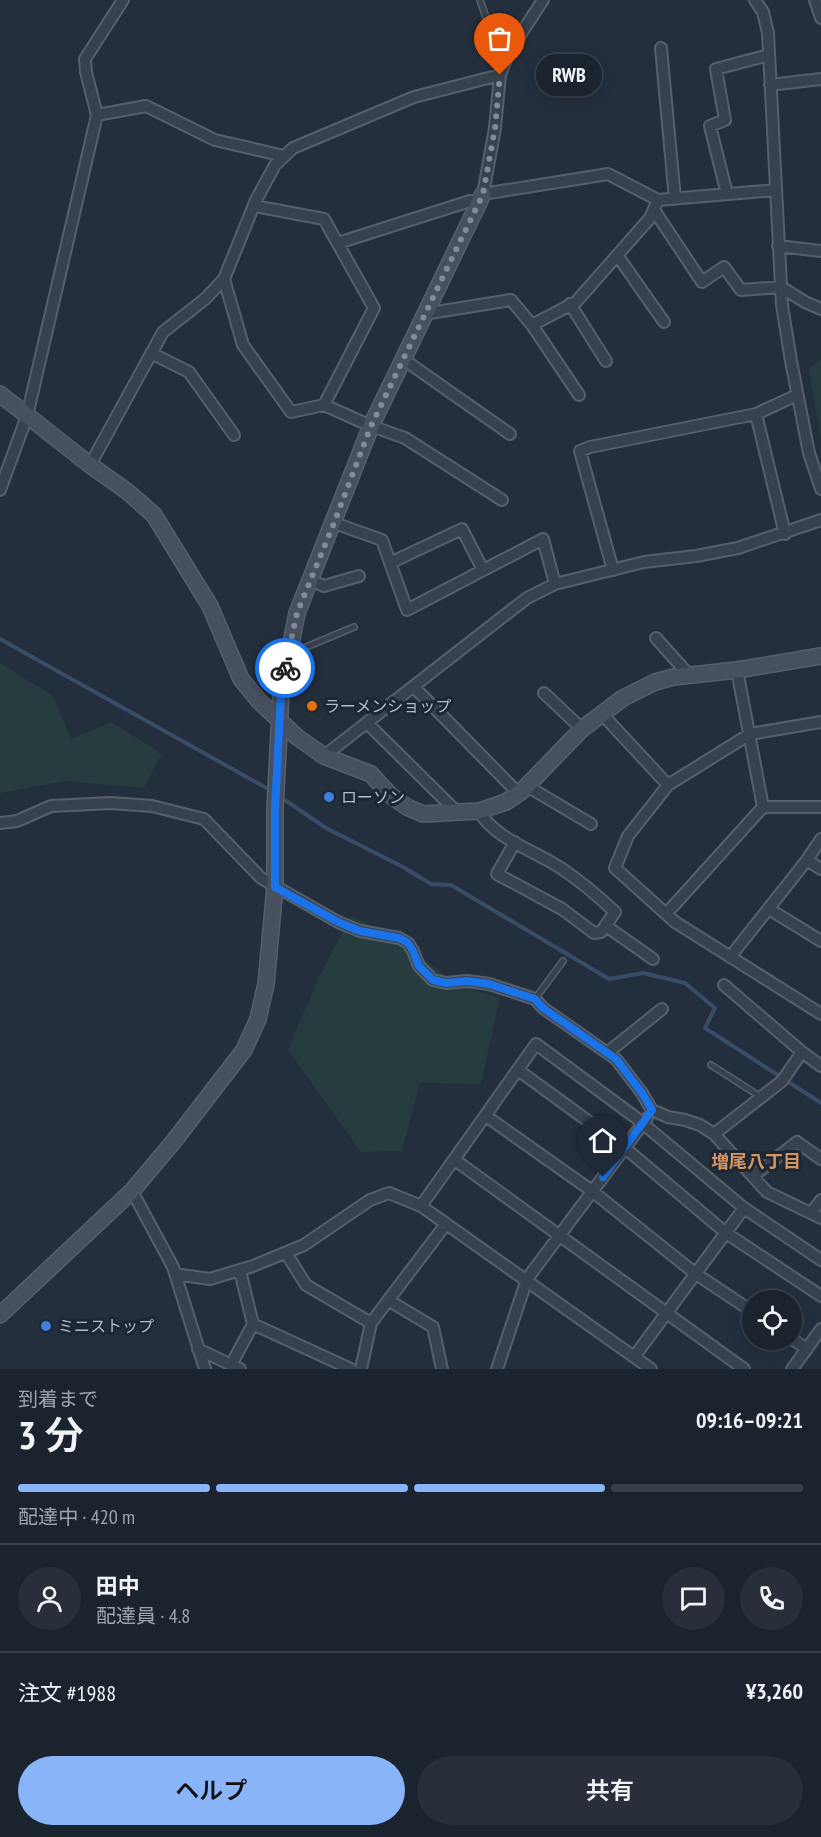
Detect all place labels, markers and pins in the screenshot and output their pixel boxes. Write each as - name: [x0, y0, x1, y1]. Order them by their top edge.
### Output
- pin: [474, 13, 525, 75]
- callout: RWB: [536, 54, 602, 96]
- place label: ラーメンショップ: [324, 696, 451, 716]
- marker: ラーメンショップ: [305, 699, 319, 713]
- place label: ローソン: [341, 787, 405, 807]
- marker: ローソン: [322, 790, 336, 804]
- pin: [577, 1115, 628, 1177]
- place label: ミニストップ: [58, 1316, 154, 1336]
- marker: ミニストップ: [39, 1319, 53, 1333]

